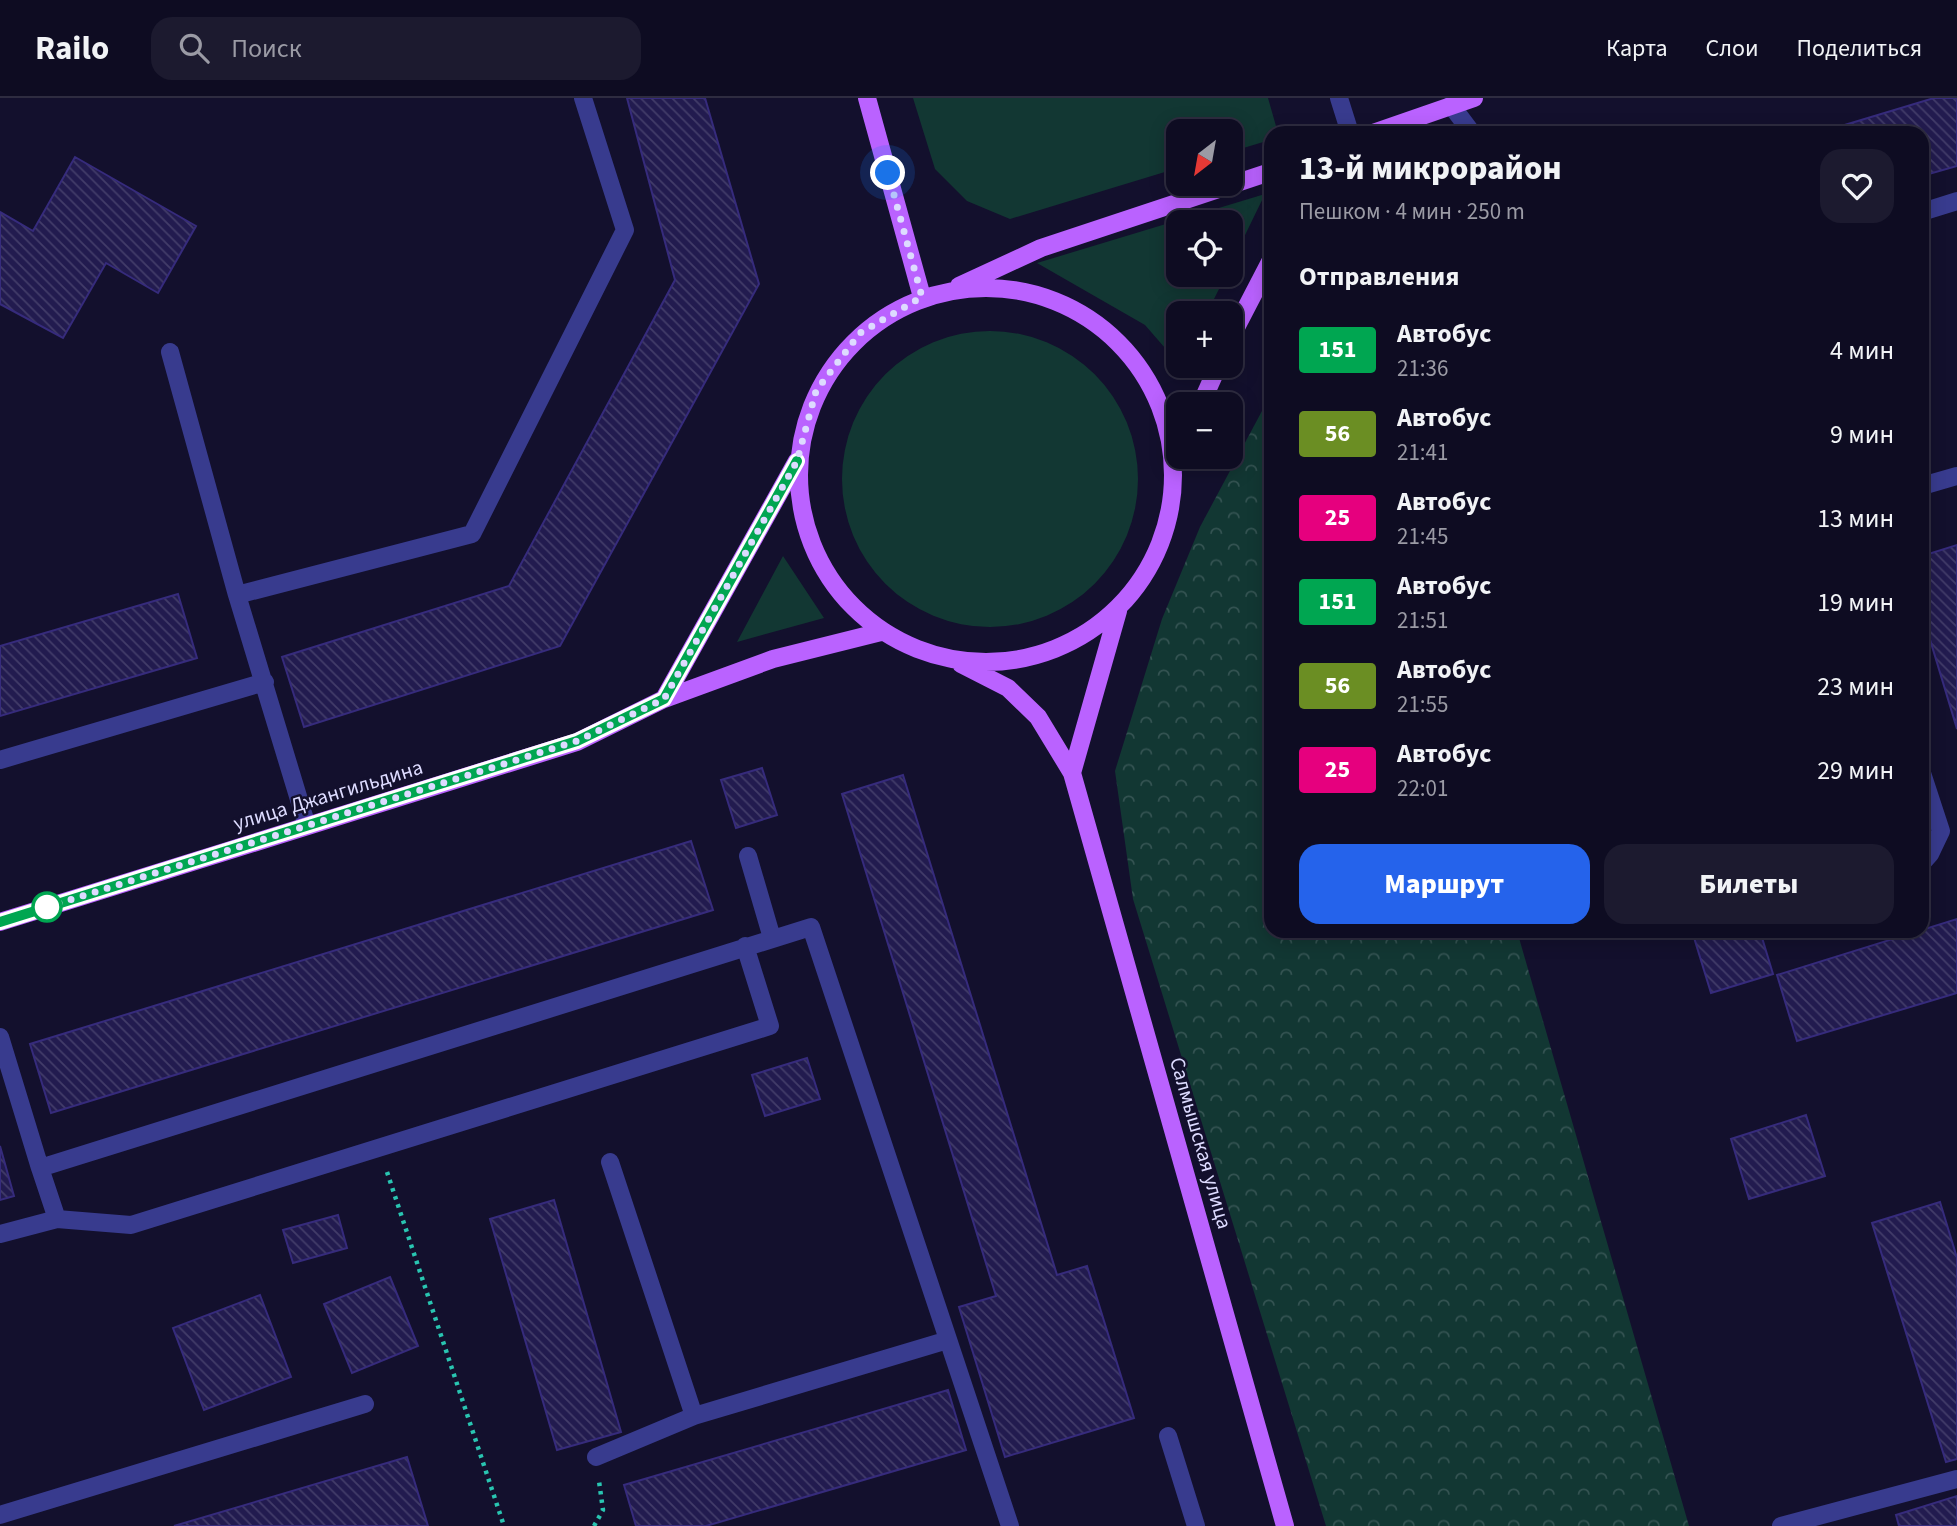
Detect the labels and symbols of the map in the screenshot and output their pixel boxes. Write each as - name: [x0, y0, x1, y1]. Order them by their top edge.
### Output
- north arrow: [1166, 119, 1242, 196]
- your location: [870, 155, 905, 190]
- street label: улица Джангильдина: [230, 752, 426, 838]
- unlabelled marker: [32, 892, 62, 922]
- street label: Салмышская улица: [1162, 1054, 1240, 1232]

